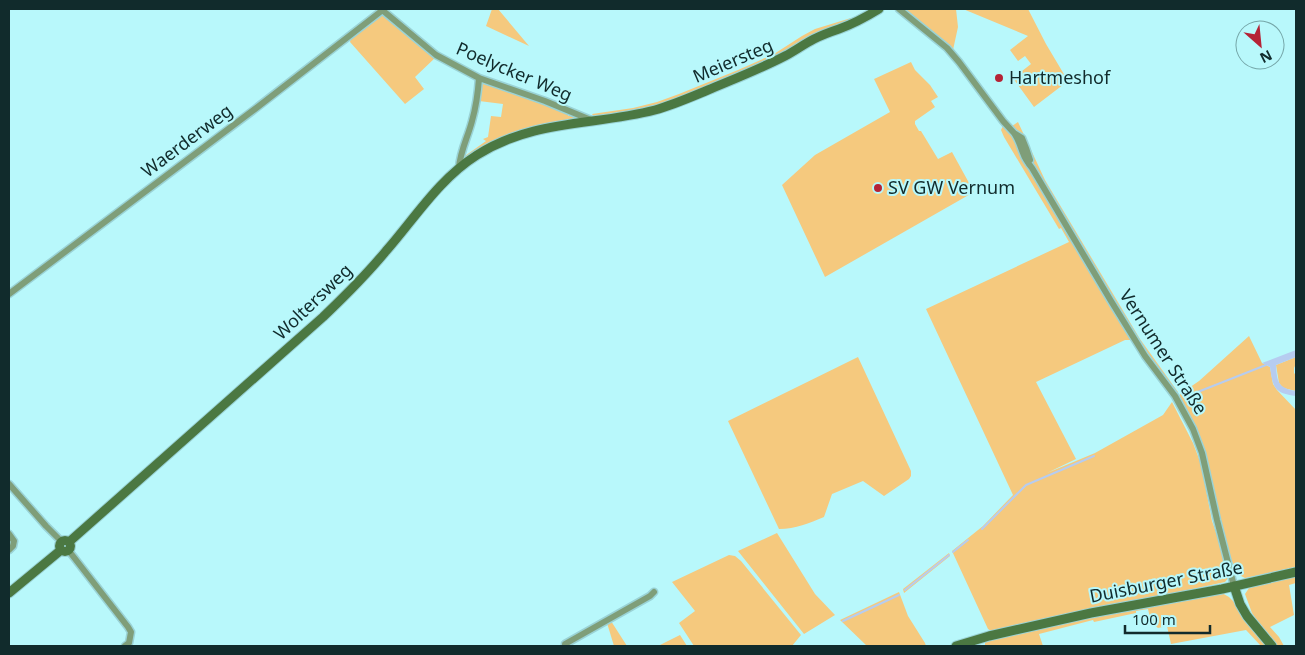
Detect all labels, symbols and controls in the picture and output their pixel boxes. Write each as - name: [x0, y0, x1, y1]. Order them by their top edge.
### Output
- north arrow: [1235, 20, 1285, 70]
- street label: Meiersteg: [689, 32, 776, 88]
- street label: Poelycker Weg: [453, 36, 576, 106]
- text: N: [1257, 46, 1276, 68]
- place label: Hartmeshof: [1009, 65, 1111, 89]
- marker: Hartmeshof: [993, 72, 1005, 84]
- street label: Waerderweg: [136, 98, 237, 182]
- place label: SV GW Vernum: [888, 175, 1015, 199]
- marker: SV GW Vernum: [872, 182, 884, 194]
- street label: Woltersweg: [268, 258, 357, 345]
- street label: Vernumer Straße: [1114, 284, 1213, 419]
- street label: Duisburger Straße: [1087, 554, 1244, 608]
- scale bar: [1125, 602, 1210, 634]
- text: 100 m: [1132, 609, 1176, 629]

